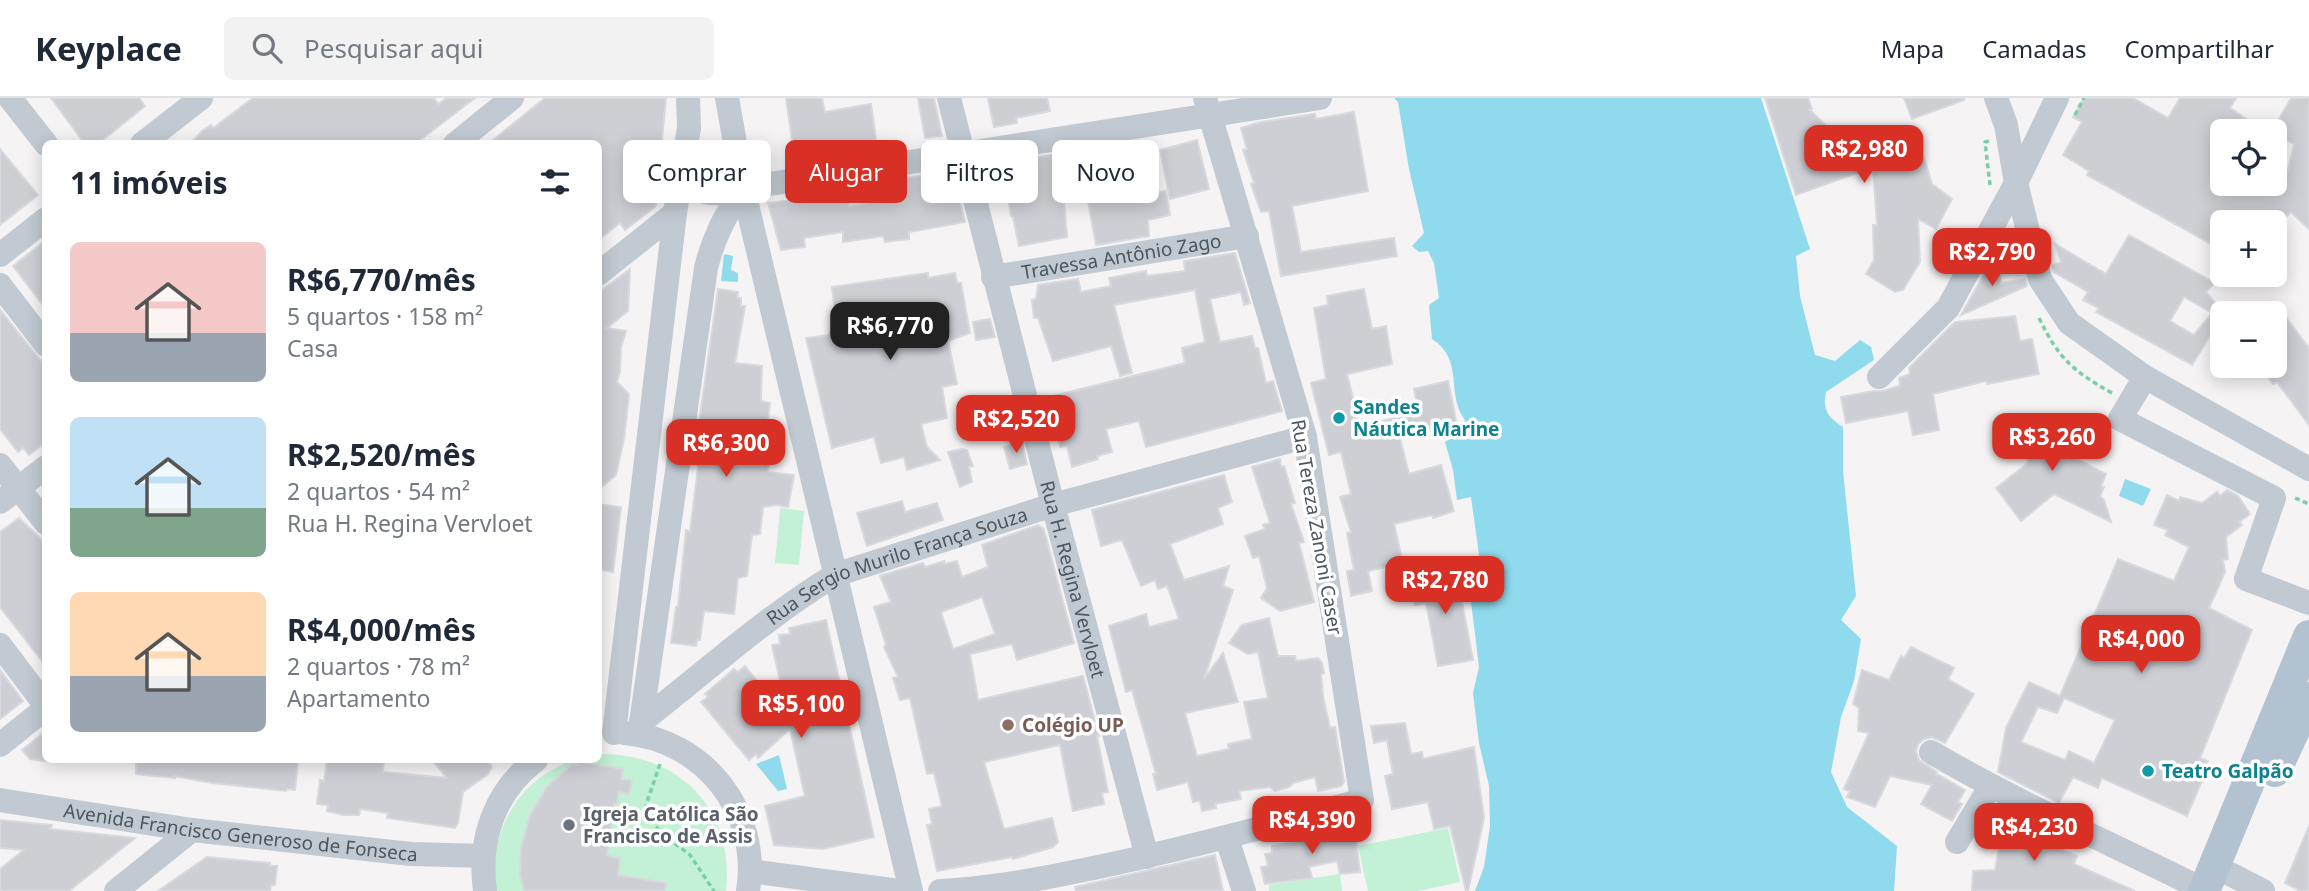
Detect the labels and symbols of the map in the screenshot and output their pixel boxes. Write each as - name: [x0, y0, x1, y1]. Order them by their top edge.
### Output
- pin: R$2,980: [1799, 126, 1929, 185]
- street label: Travessa Antônio Zago: [1020, 227, 1223, 285]
- pin: R$2,790: [1927, 228, 2057, 288]
- pin: R$6,770: [825, 302, 955, 362]
- place label: Sandes Náutica Marine: [1353, 394, 1499, 442]
- pin: R$2,520: [951, 396, 1081, 455]
- marker: Sandes Náutica Marine: [1331, 410, 1347, 426]
- pin: R$3,260: [1987, 414, 2117, 473]
- street label: Rua Tereza Zanoni Caser: [1285, 417, 1349, 637]
- pin: R$6,300: [661, 420, 791, 479]
- street label: Rua H. Regina Vervloet: [1034, 478, 1112, 681]
- street label: Rua Sergio Murilo França Souza: [761, 501, 1031, 631]
- pin: R$2,780: [1380, 556, 1510, 616]
- pin: R$4,000: [2076, 616, 2206, 675]
- pin: R$5,100: [736, 680, 866, 740]
- place label: Colégio UP: [1022, 712, 1124, 738]
- marker: Colégio UP: [1000, 717, 1016, 733]
- place label: Teatro Galpão: [2162, 758, 2294, 784]
- marker: Teatro Galpão: [2140, 763, 2156, 779]
- pin: R$4,390: [1247, 796, 1377, 856]
- street label: Avenida Francisco Generoso de Fonseca: [62, 797, 418, 867]
- place label: Igreja Católica São Francisco de Assis: [583, 801, 759, 849]
- pin: R$4,230: [1969, 804, 2099, 863]
- marker: Igreja Católica São Francisco de Assis: [561, 817, 577, 833]

